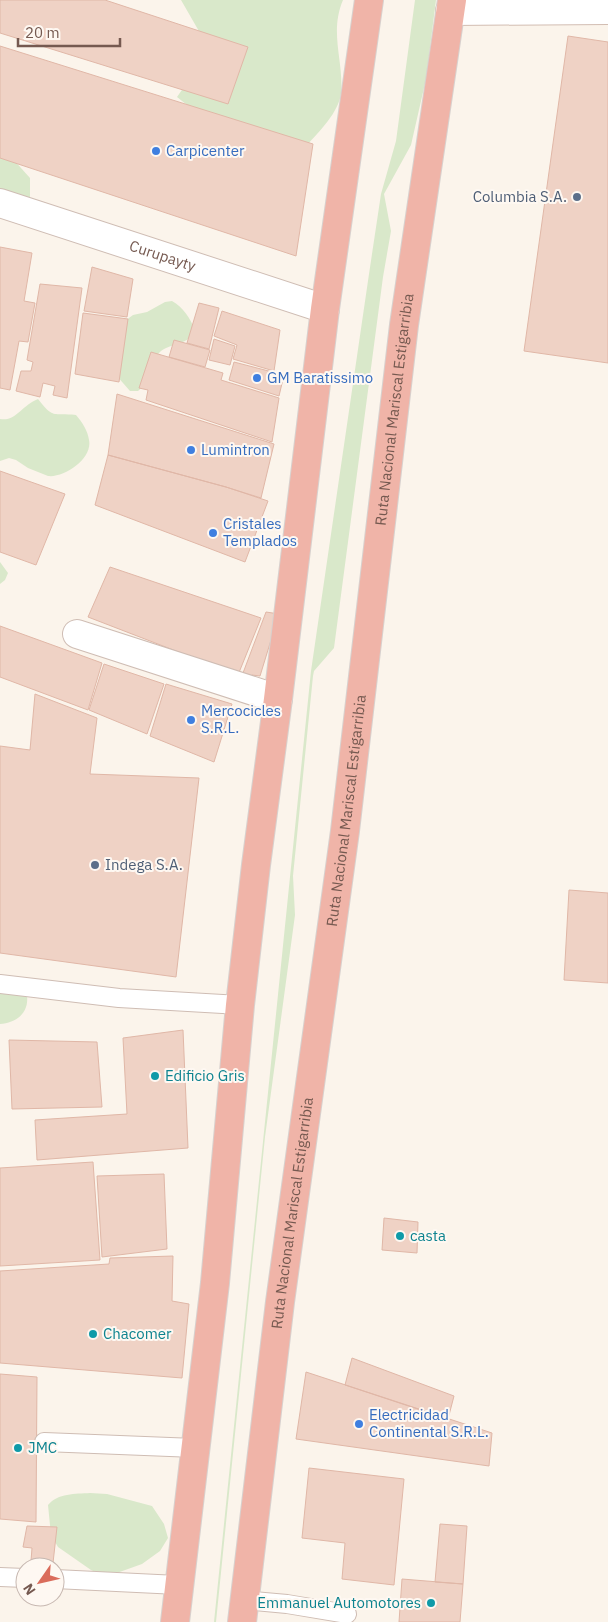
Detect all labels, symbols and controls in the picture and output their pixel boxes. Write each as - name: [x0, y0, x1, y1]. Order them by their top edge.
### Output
- scale bar: [18, 15, 120, 47]
- text: 20 m: [25, 23, 60, 42]
- place label: Carpicenter: [166, 141, 245, 160]
- marker: Carpicenter: [150, 145, 162, 157]
- place label: Columbia S.A.: [473, 187, 567, 206]
- marker: Columbia S.A.: [571, 191, 583, 203]
- street label: Curupayty: [127, 236, 199, 275]
- street label: Ruta Nacional Mariscal Estigarribia: [371, 292, 418, 527]
- place label: GM Baratissimo: [267, 368, 373, 387]
- marker: GM Baratissimo: [251, 372, 263, 384]
- place label: Lumintron: [201, 440, 270, 459]
- marker: Lumintron: [185, 444, 197, 456]
- place label: Cristales Templados: [223, 514, 297, 550]
- marker: Cristales Templados: [207, 527, 219, 539]
- street label: Ruta Nacional Mariscal Estigarribia: [322, 694, 370, 928]
- place label: Mercocicles S.R.L.: [201, 701, 281, 737]
- marker: Mercocicles S.R.L.: [185, 714, 197, 726]
- place label: Indega S.A.: [105, 855, 183, 874]
- marker: Indega S.A.: [89, 859, 101, 871]
- place label: Edificio Gris: [165, 1066, 245, 1085]
- marker: Edificio Gris: [149, 1070, 161, 1082]
- street label: Ruta Nacional Mariscal Estigarribia: [267, 1096, 317, 1330]
- place label: casta: [410, 1226, 446, 1245]
- marker: casta: [394, 1230, 406, 1242]
- place label: Chacomer: [103, 1324, 172, 1343]
- marker: Chacomer: [87, 1328, 99, 1340]
- place label: Electricidad Continental S.R.L.: [369, 1405, 489, 1441]
- marker: Electricidad Continental S.R.L.: [353, 1418, 365, 1430]
- place label: JMC: [28, 1438, 57, 1457]
- marker: JMC: [12, 1442, 24, 1454]
- north arrow: [15, 1557, 65, 1607]
- text: N: [19, 1580, 40, 1599]
- place label: Emmanuel Automotores: [257, 1593, 421, 1612]
- marker: Emmanuel Automotores: [425, 1597, 437, 1609]

